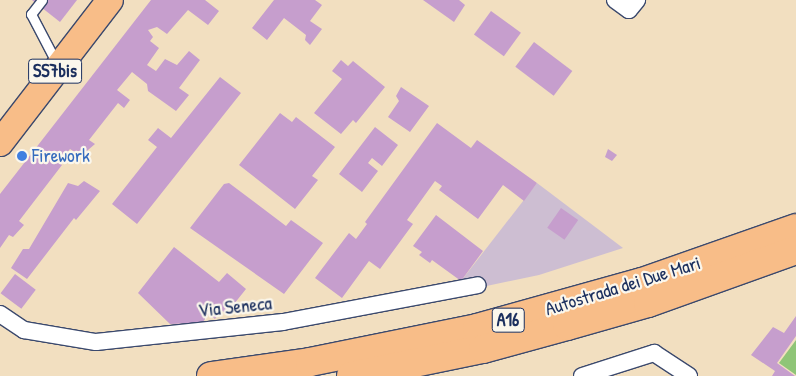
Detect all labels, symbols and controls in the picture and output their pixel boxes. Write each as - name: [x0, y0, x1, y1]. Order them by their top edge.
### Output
- road number: SS7bis: [28, 56, 82, 86]
- place label: Firework: [32, 145, 90, 167]
- marker: Firework: [16, 150, 28, 162]
- street label: Autostrada dei Due Mari: [542, 252, 704, 320]
- street label: Via Seneca: [197, 292, 273, 322]
- road number: A16: [492, 304, 524, 336]

